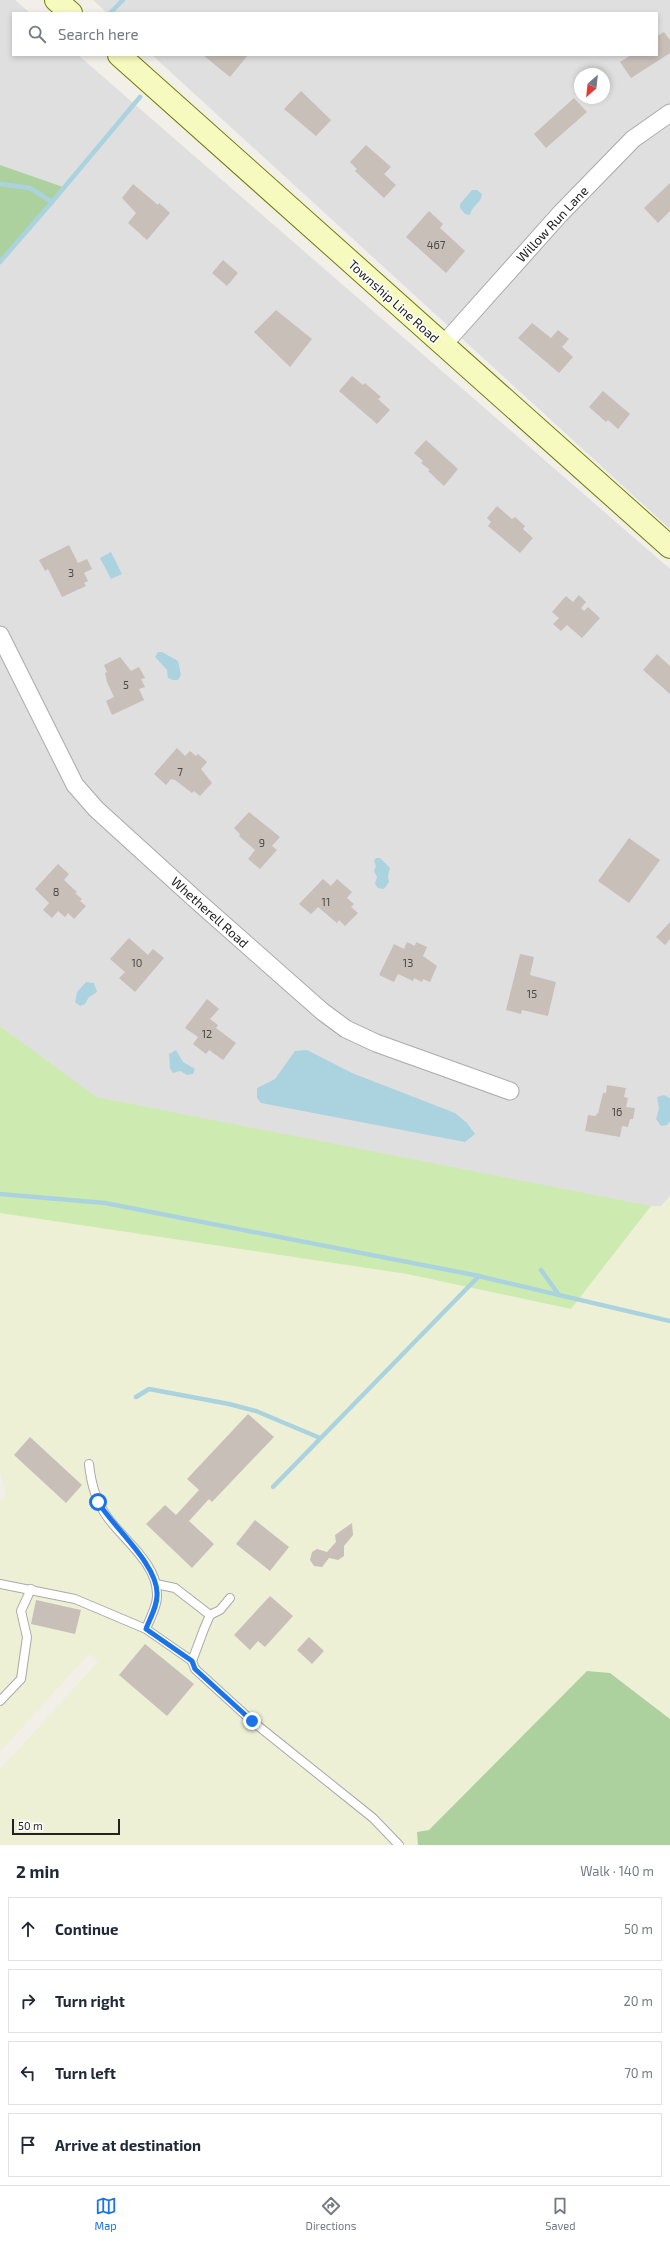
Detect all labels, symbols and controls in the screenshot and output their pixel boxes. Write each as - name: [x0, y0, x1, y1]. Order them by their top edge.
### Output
- search box: [12, 12, 658, 56]
- icon: search: [26, 23, 48, 45]
- text: Search here: [58, 25, 139, 43]
- north arrow: [574, 68, 610, 104]
- street label: Willow Run Lane: [513, 183, 591, 265]
- house number: 467: [427, 238, 446, 251]
- street label: Township Line Road: [345, 256, 443, 346]
- house number: 3: [68, 566, 74, 579]
- house number: 5: [123, 678, 129, 691]
- house number: 7: [177, 765, 183, 778]
- house number: 9: [259, 836, 265, 849]
- street label: Whetherell Road: [168, 873, 252, 951]
- house number: 8: [53, 885, 59, 898]
- house number: 11: [322, 895, 330, 908]
- house number: 10: [131, 956, 143, 969]
- house number: 13: [403, 956, 413, 969]
- house number: 15: [527, 987, 537, 1000]
- house number: 12: [202, 1027, 212, 1040]
- house number: 16: [612, 1105, 622, 1118]
- route start: [89, 1493, 107, 1511]
- route end: [243, 1712, 261, 1730]
- scale bar: [12, 1817, 120, 1836]
- text: 50 m: [18, 1819, 43, 1832]
- text: 2 min: [16, 1861, 59, 1881]
- text: Walk · 140 m: [580, 1863, 654, 1879]
- icon: ahead: [17, 1918, 39, 1940]
- text: Continue: [55, 1920, 118, 1938]
- text: 50 m: [624, 1921, 653, 1937]
- icon: right: [17, 1990, 39, 2012]
- text: Turn right: [55, 1992, 125, 2010]
- text: 20 m: [624, 1993, 653, 2009]
- icon: left: [17, 2062, 39, 2084]
- text: Turn left: [55, 2064, 116, 2082]
- text: 70 m: [624, 2065, 653, 2081]
- icon: arrive: [17, 2134, 39, 2156]
- text: Arrive at destination: [55, 2136, 201, 2154]
- tab: Map: [95, 2195, 117, 2232]
- tab: Directions: [306, 2195, 356, 2232]
- tab: Saved: [545, 2195, 576, 2232]

